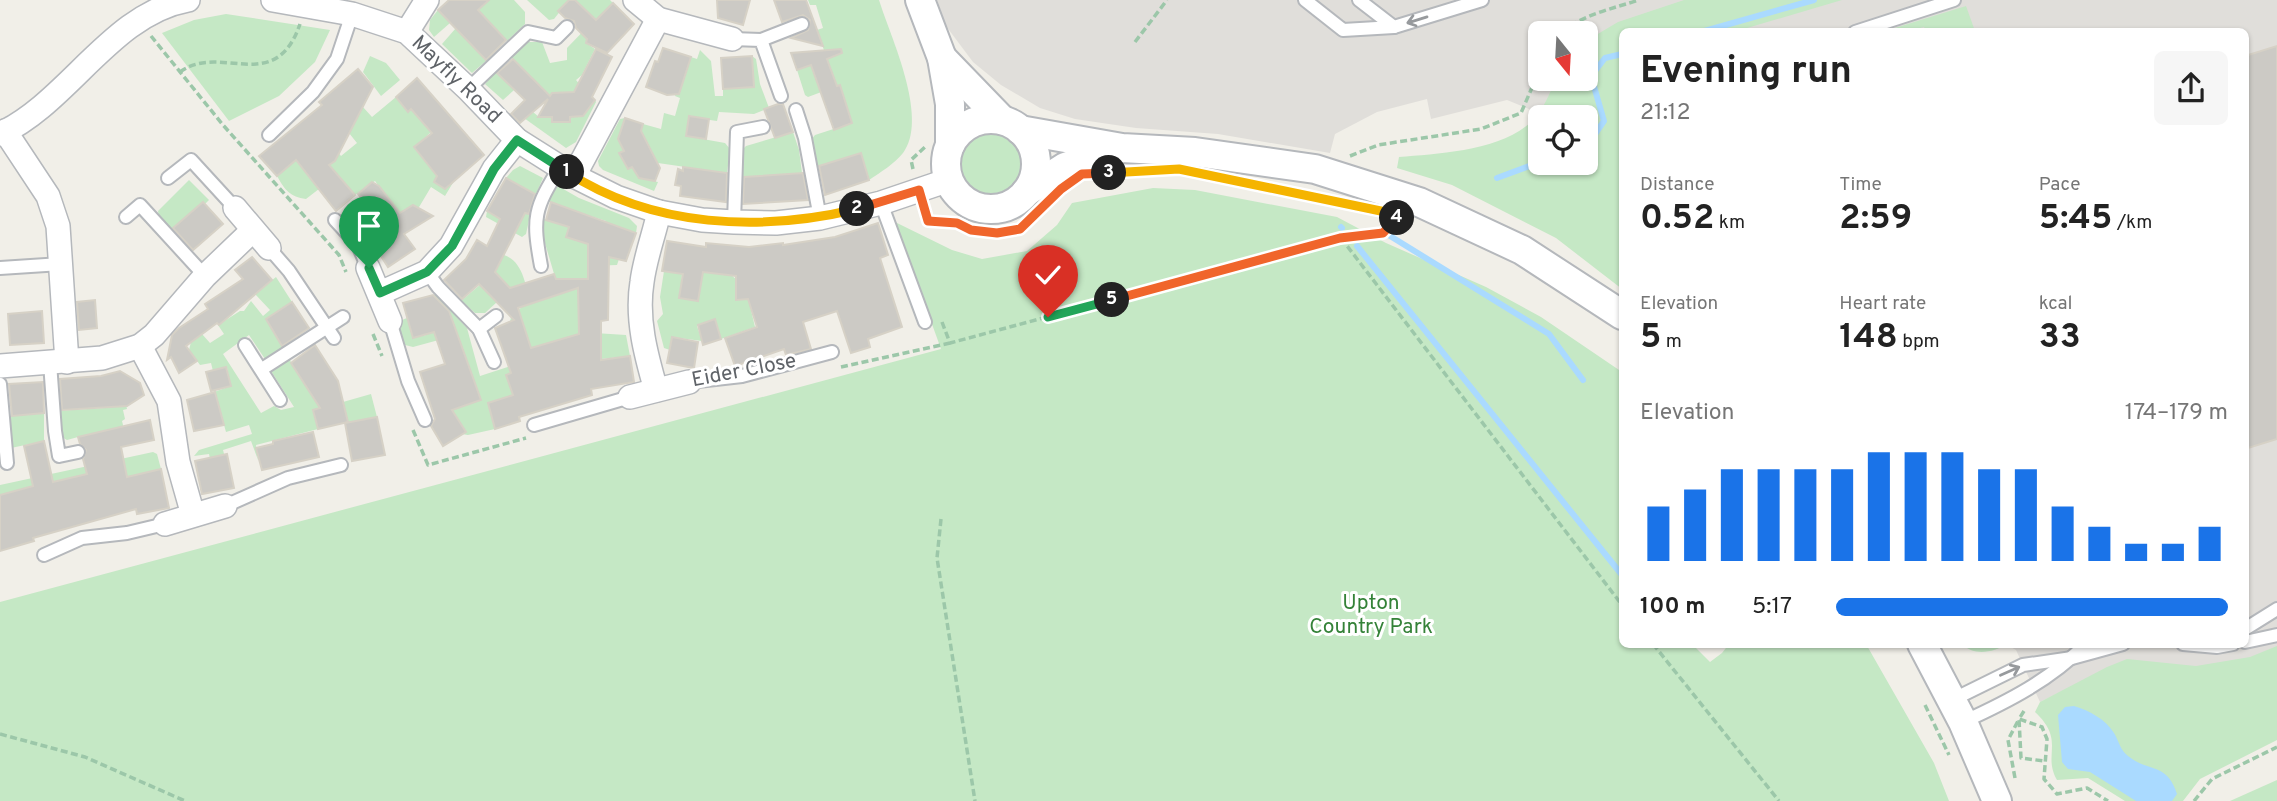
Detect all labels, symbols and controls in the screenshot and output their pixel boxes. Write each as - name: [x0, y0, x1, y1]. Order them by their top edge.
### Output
- one-way arrow: [1406, 14, 1428, 27]
- north arrow: [1528, 21, 1598, 91]
- map controls: [1528, 21, 1598, 175]
- street label: Mayfly Road: [405, 30, 507, 130]
- text: Evening run: [1640, 48, 1852, 97]
- button: share: [2154, 51, 2228, 125]
- text: 21:12: [1640, 99, 1691, 128]
- button: locate: [1528, 105, 1598, 175]
- pin: 1: [550, 154, 584, 190]
- pin: 3: [1092, 156, 1126, 190]
- text: 1: [563, 159, 570, 183]
- text: 3: [1103, 160, 1114, 184]
- text: Distance: [1640, 173, 1715, 197]
- text: Time: [1839, 173, 1882, 197]
- text: Pace: [2039, 173, 2080, 197]
- pin: 2: [840, 192, 874, 227]
- pin: [339, 196, 399, 268]
- text: 2: [851, 196, 862, 220]
- text: 0.52: [1640, 197, 1714, 241]
- text: 2:59: [1839, 197, 1912, 241]
- text: 5:45: [2039, 197, 2112, 241]
- pin: 4: [1380, 200, 1414, 235]
- text: 4: [1390, 205, 1403, 229]
- icon: arrive: [350, 207, 388, 245]
- text: km: [1714, 211, 1745, 235]
- text: /km: [2112, 211, 2152, 235]
- pin: [1018, 245, 1078, 317]
- icon: check: [1029, 256, 1067, 294]
- pin: 5: [1094, 282, 1130, 318]
- text: 5: [1106, 287, 1117, 311]
- text: Elevation: [1640, 292, 1718, 316]
- text: Heart rate: [1839, 292, 1926, 316]
- text: kcal: [2039, 292, 2072, 316]
- text: 5: [1640, 316, 1661, 360]
- text: 148: [1839, 316, 1898, 360]
- text: 33: [2039, 316, 2081, 360]
- text: m: [1661, 330, 1682, 354]
- text: bpm: [1898, 330, 1940, 354]
- street label: Eider Close: [689, 348, 799, 394]
- text: Elevation: [1640, 399, 1735, 428]
- text: 174–179 m: [2125, 399, 2228, 428]
- park label: Upton Country Park: [1309, 590, 1433, 641]
- text: 100 m: [1640, 593, 1705, 622]
- text: 5:17: [1752, 593, 1792, 622]
- one-way arrow: [1998, 664, 2020, 677]

